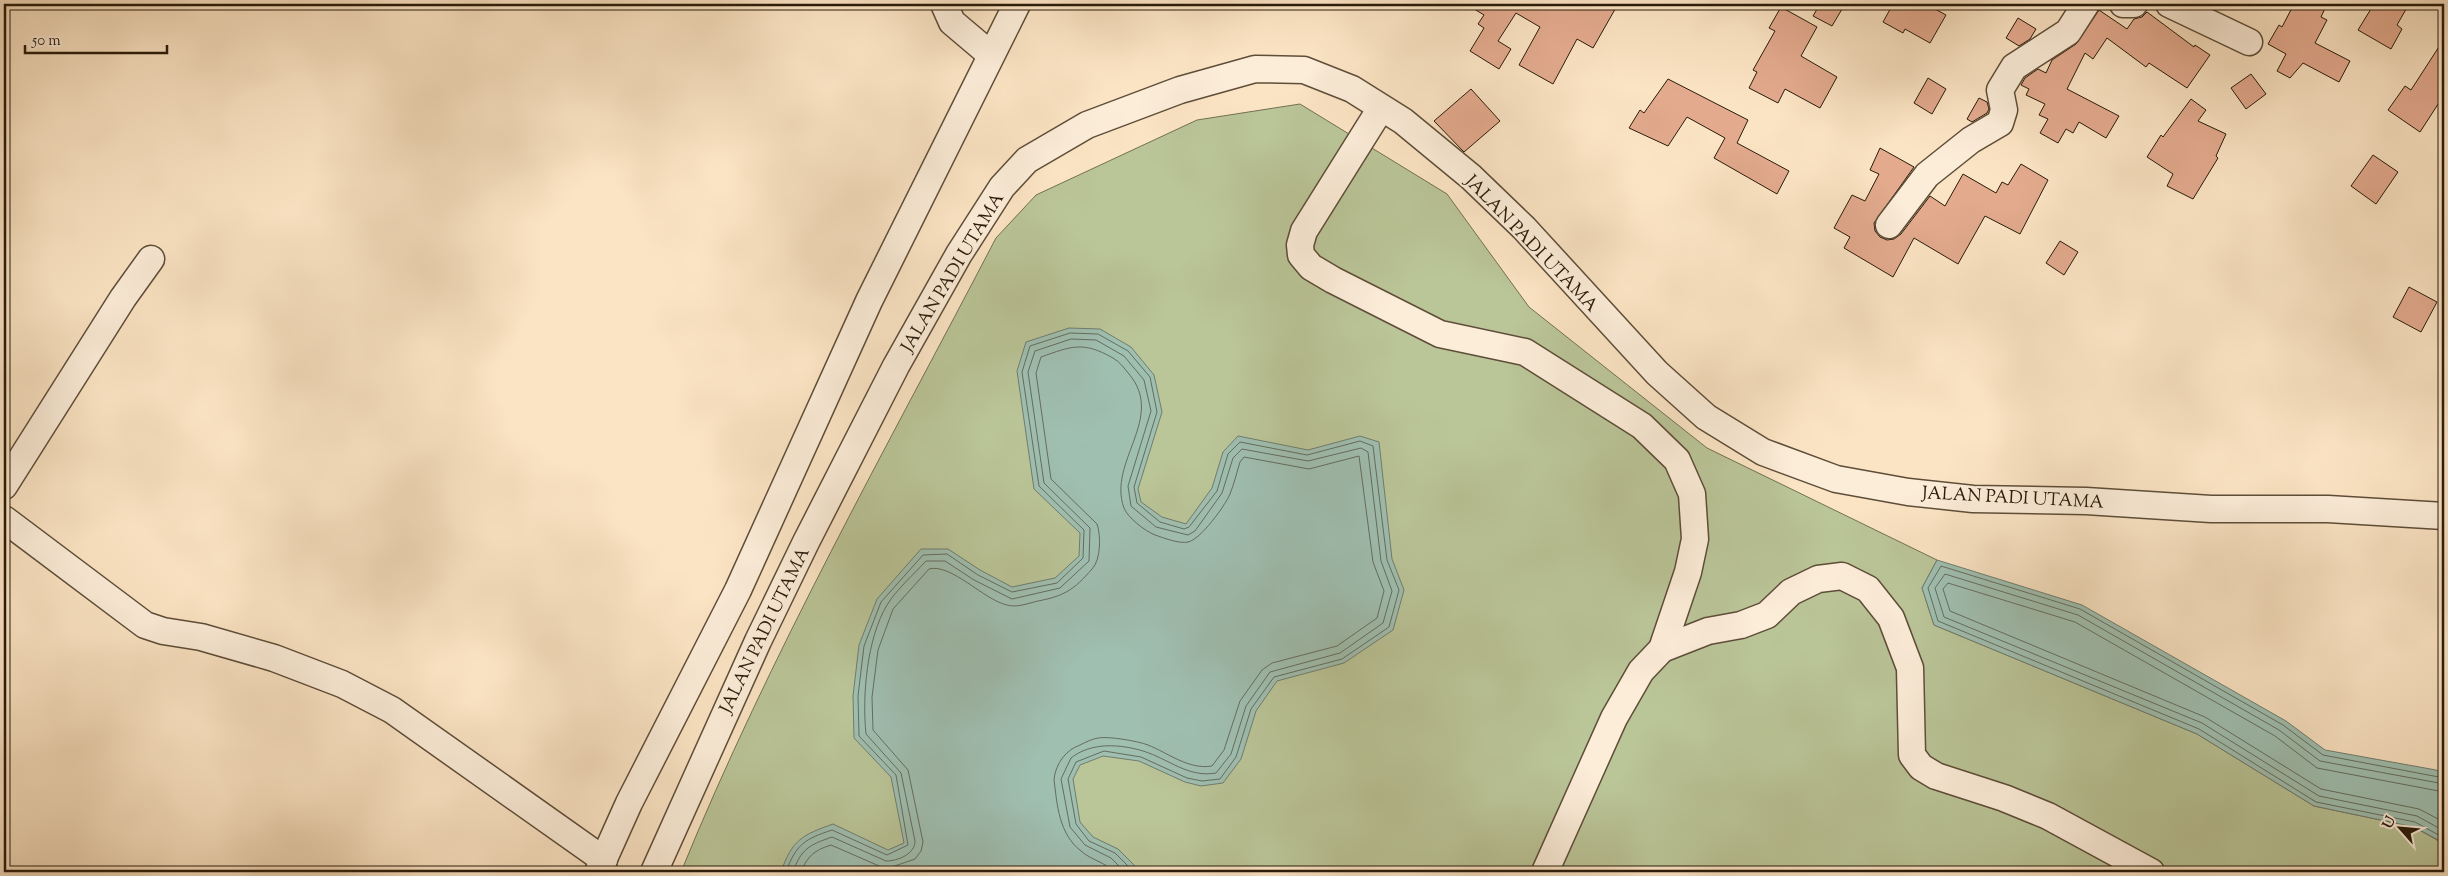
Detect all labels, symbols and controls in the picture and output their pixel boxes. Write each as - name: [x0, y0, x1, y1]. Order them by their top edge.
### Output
- scale bar: [25, 22, 168, 54]
- text: 50 m: [31, 31, 61, 52]
- street label: JALAN PADI UTAMA: [1457, 169, 1603, 319]
- street label: JALAN PADI UTAMA: [895, 188, 1012, 359]
- street label: JALAN PADI UTAMA: [1920, 481, 2105, 517]
- street label: JALAN PADI UTAMA: [714, 543, 818, 719]
- north arrow: [2376, 804, 2426, 854]
- text: U: [2379, 813, 2402, 833]

